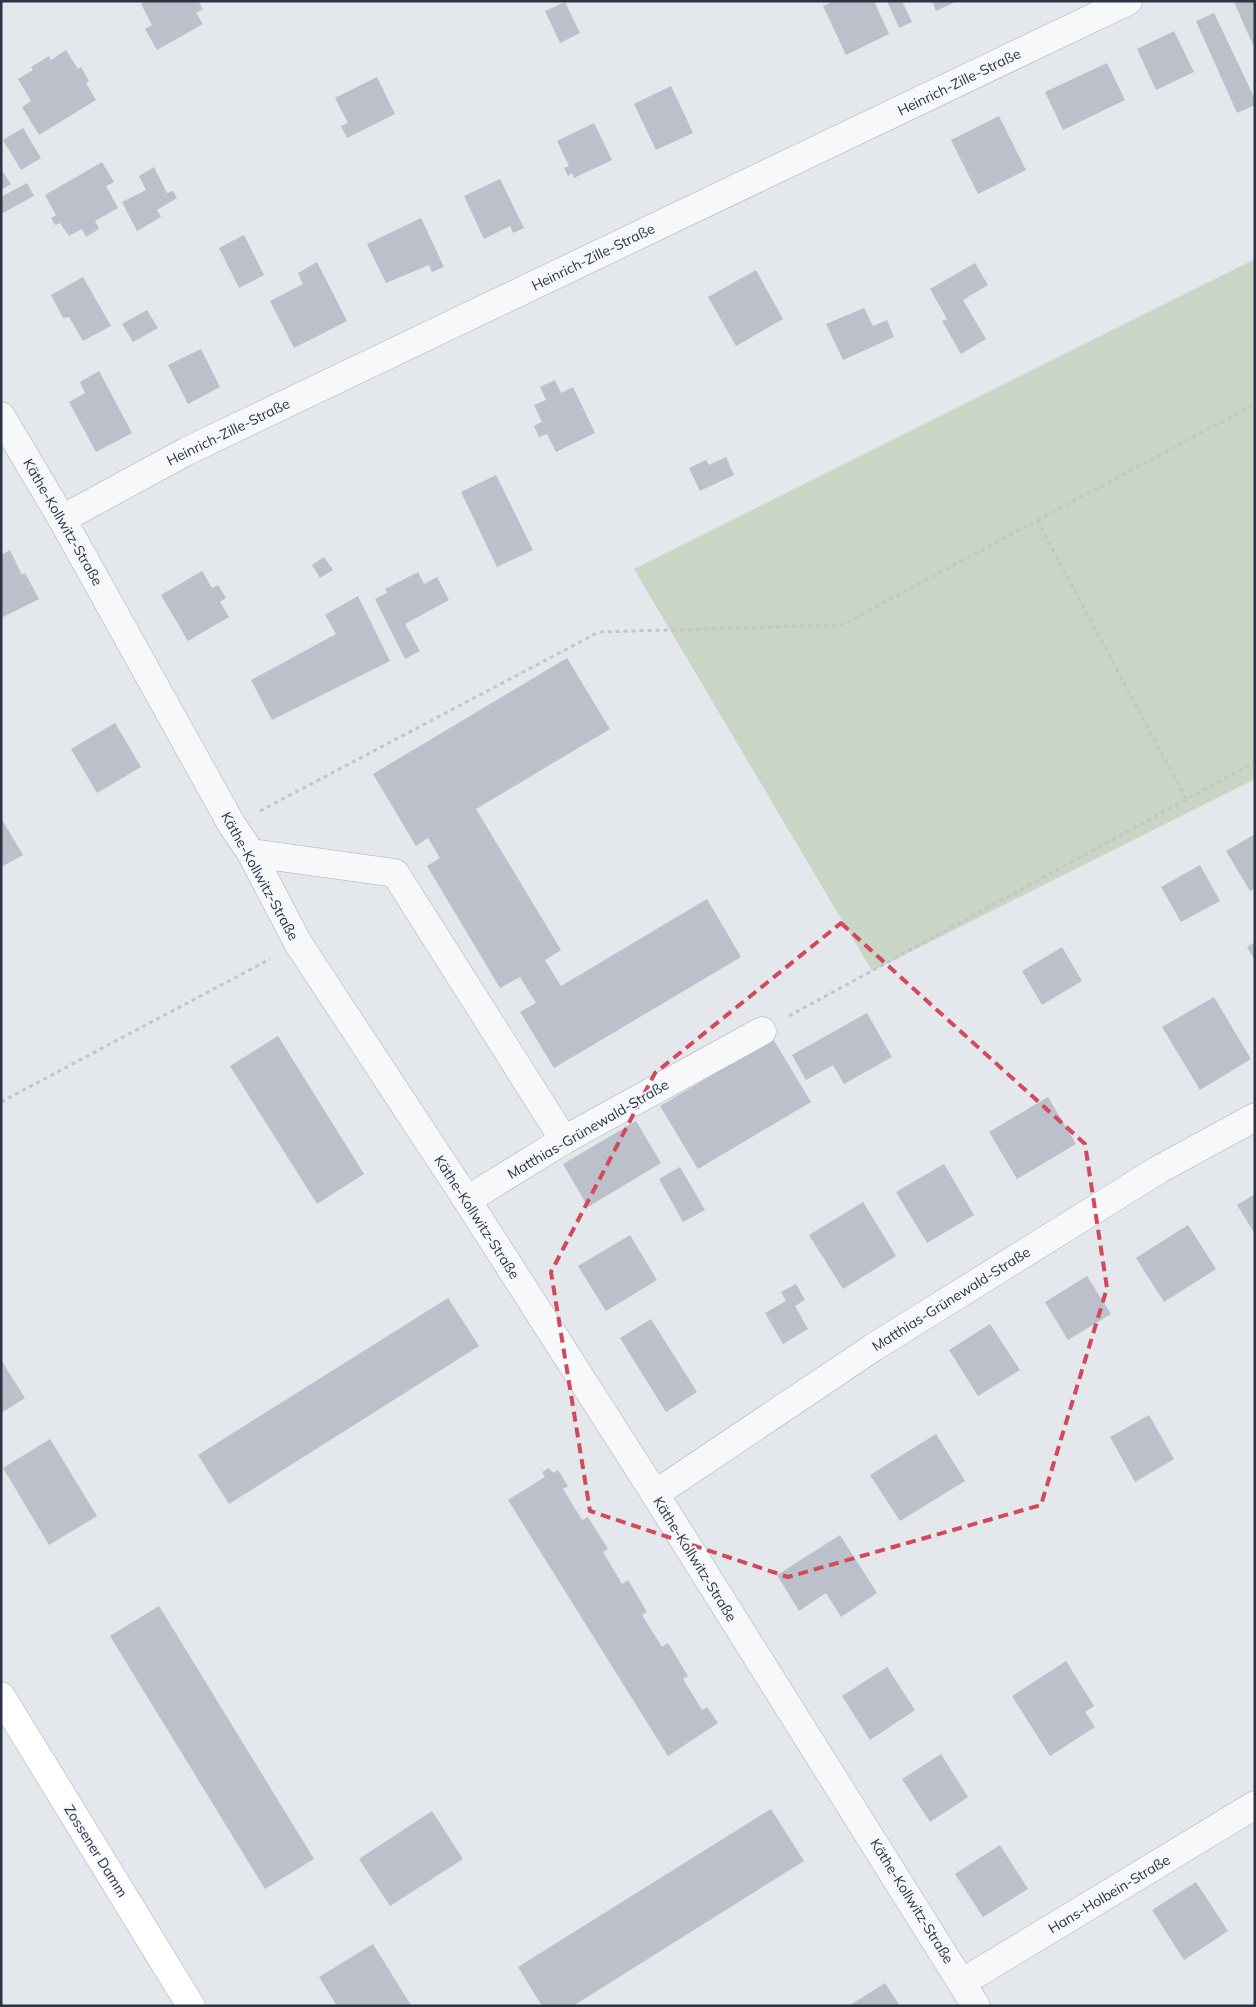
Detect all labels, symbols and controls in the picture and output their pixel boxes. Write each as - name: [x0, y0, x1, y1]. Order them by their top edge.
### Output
- street label: Heinrich-Zille-Straße: [894, 44, 1024, 120]
- street label: Heinrich-Zille-Straße: [528, 219, 658, 295]
- street label: Heinrich-Zille-Straße: [163, 394, 293, 470]
- street label: Käthe-Kollwitz-Straße: [19, 455, 107, 589]
- street label: Käthe-Kollwitz-Straße: [217, 809, 303, 943]
- street label: Matthias-Grünewald-Straße: [504, 1075, 672, 1183]
- street label: Käthe-Kollwitz-Straße: [430, 1152, 524, 1282]
- street label: Matthias-Grünewald-Straße: [868, 1243, 1034, 1355]
- street label: Käthe-Kollwitz-Straße: [649, 1493, 741, 1625]
- street label: Zossener Damm: [60, 1801, 132, 1901]
- street label: Käthe-Kollwitz-Straße: [866, 1835, 958, 1967]
- street label: Hans-Holbein-Straße: [1045, 1850, 1173, 1938]

